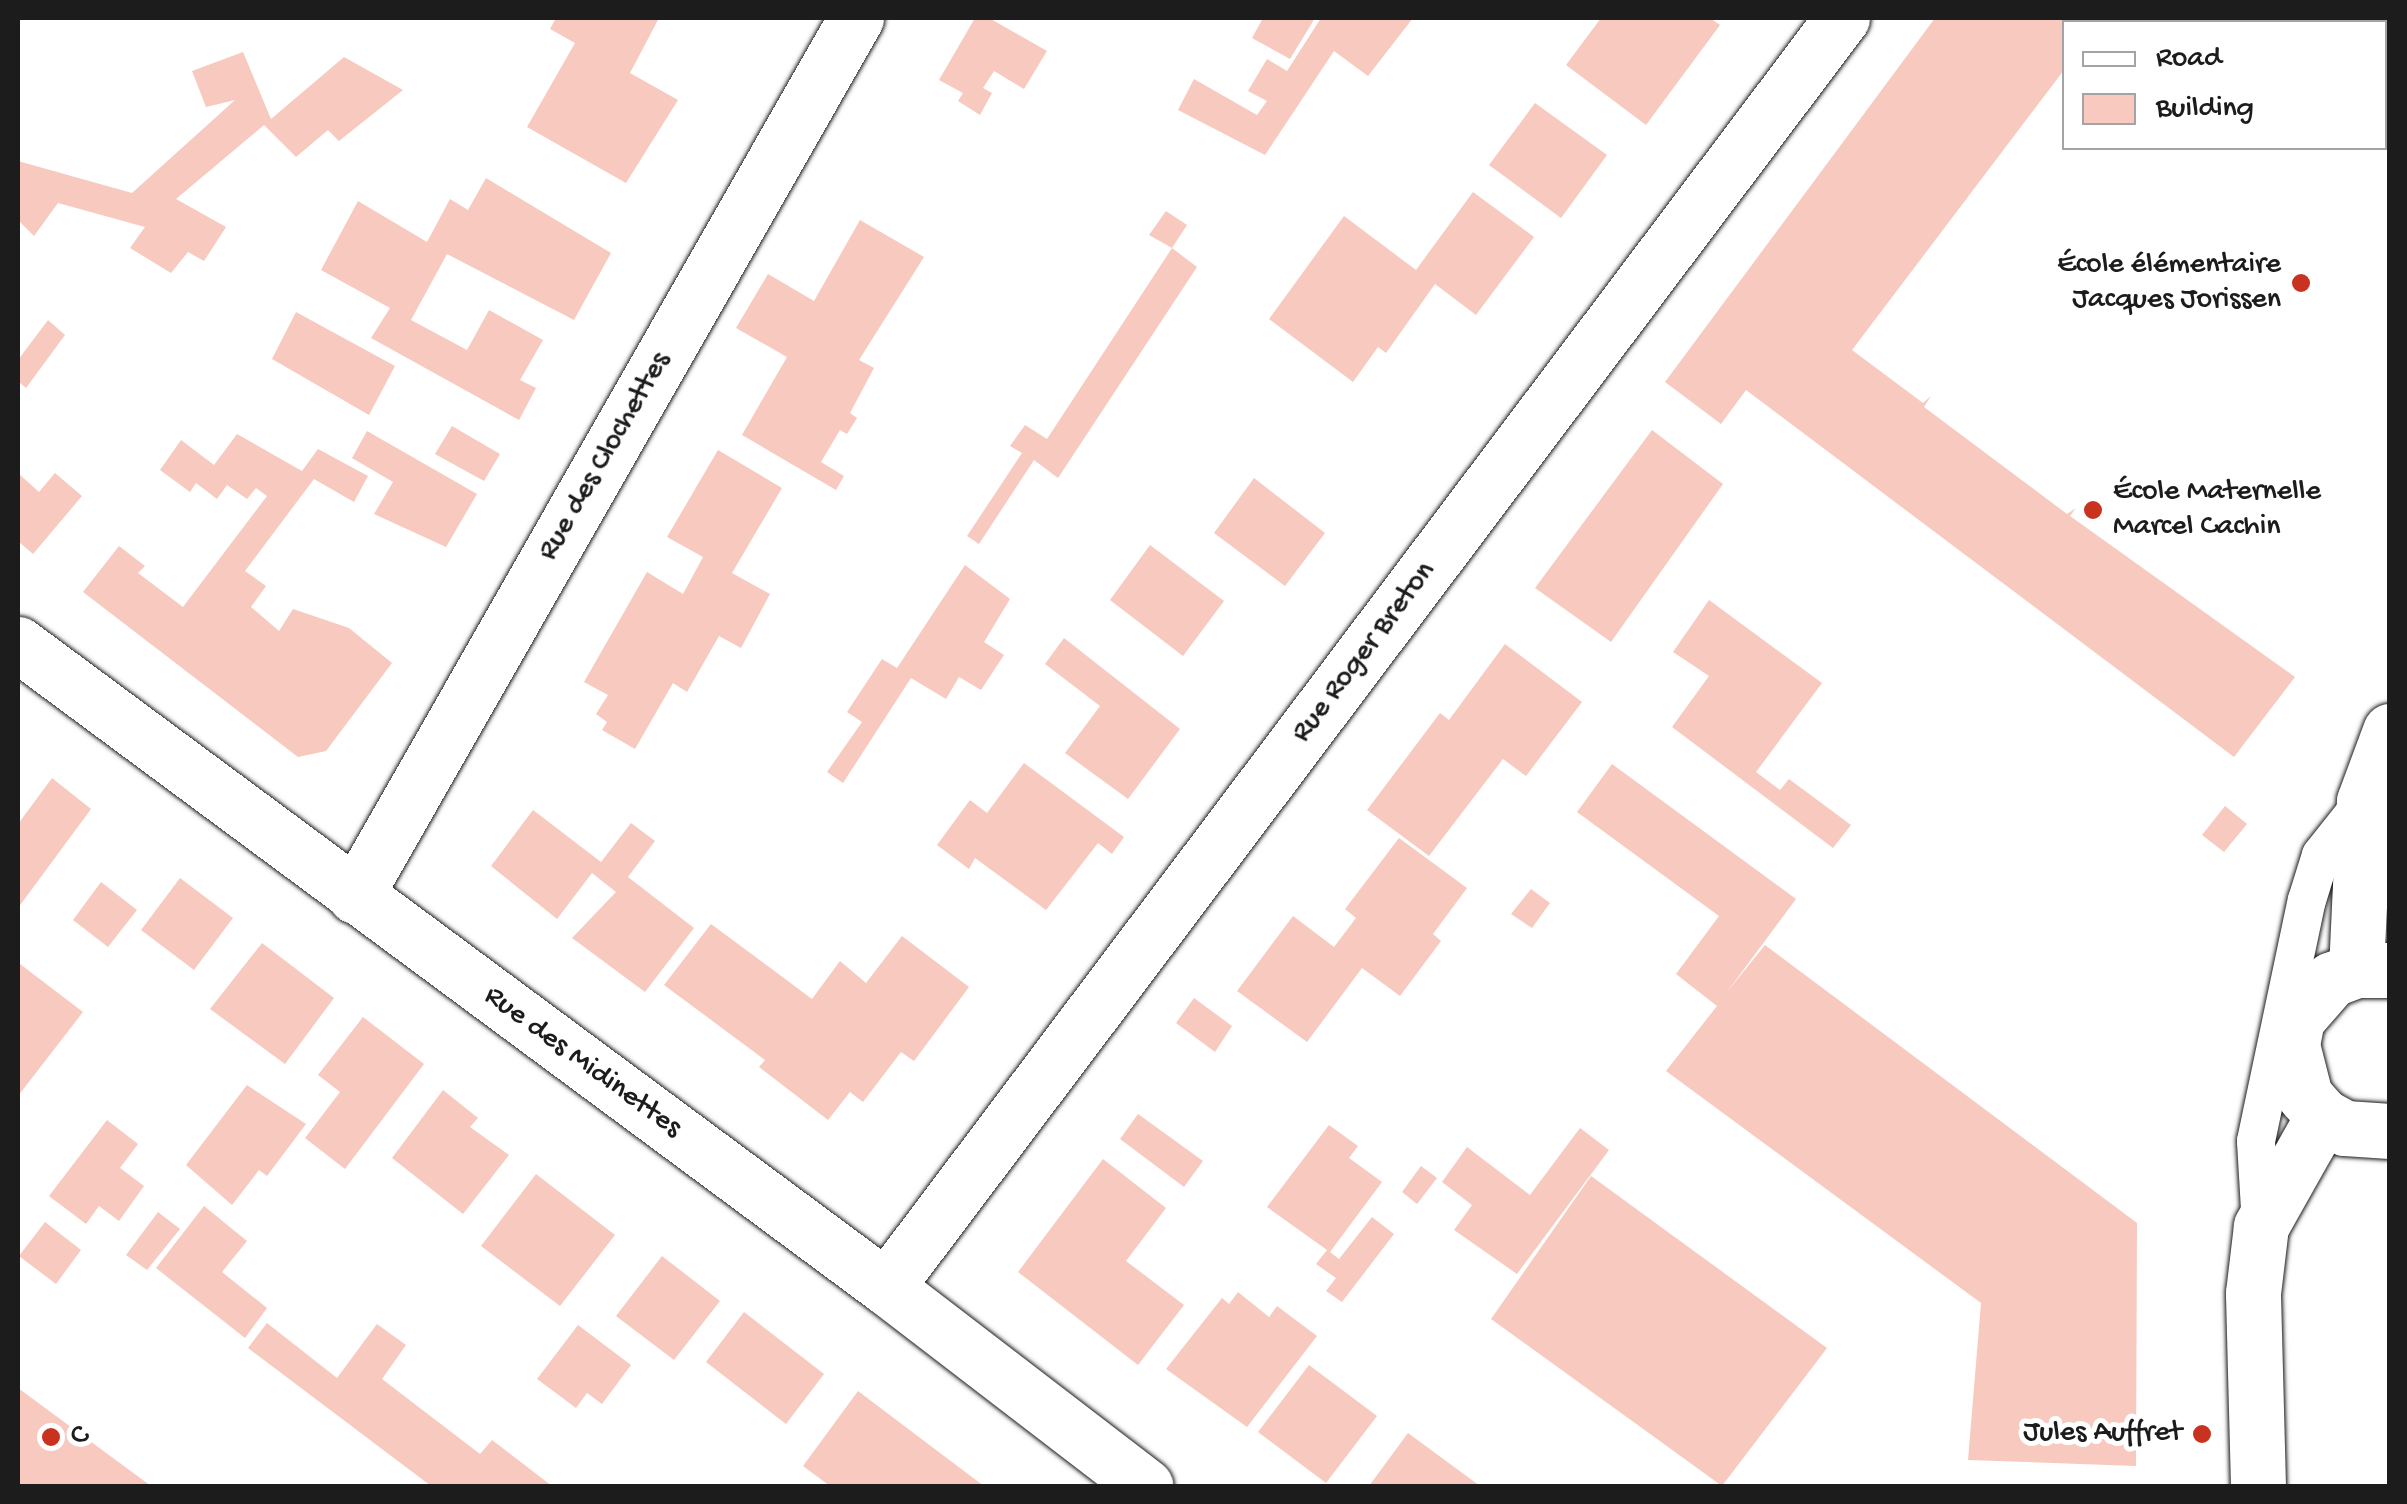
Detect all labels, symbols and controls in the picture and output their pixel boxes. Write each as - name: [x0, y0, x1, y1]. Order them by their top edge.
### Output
- legend: [2062, 20, 2387, 150]
- text: Road: [2156, 42, 2222, 77]
- text: Building: [2156, 92, 2254, 127]
- place label: École élémentaire Jacques Jorissen: [2057, 248, 2281, 318]
- marker: École élémentaire Jacques Jorissen: [2290, 272, 2312, 294]
- street label: Rue des Clochettes: [532, 346, 680, 568]
- place label: École Maternelle Marcel Cachin: [2113, 475, 2321, 546]
- marker: École Maternelle Marcel Cachin: [2082, 499, 2104, 521]
- street label: Rue Roger Breton: [1285, 555, 1445, 751]
- street label: Rue des Midinettes: [476, 979, 688, 1147]
- place label: Jules Auffret: [2023, 1416, 2182, 1452]
- place label: C: [71, 1419, 87, 1455]
- marker: Jules Auffret: [2191, 1423, 2213, 1445]
- marker: C: [40, 1426, 62, 1448]

